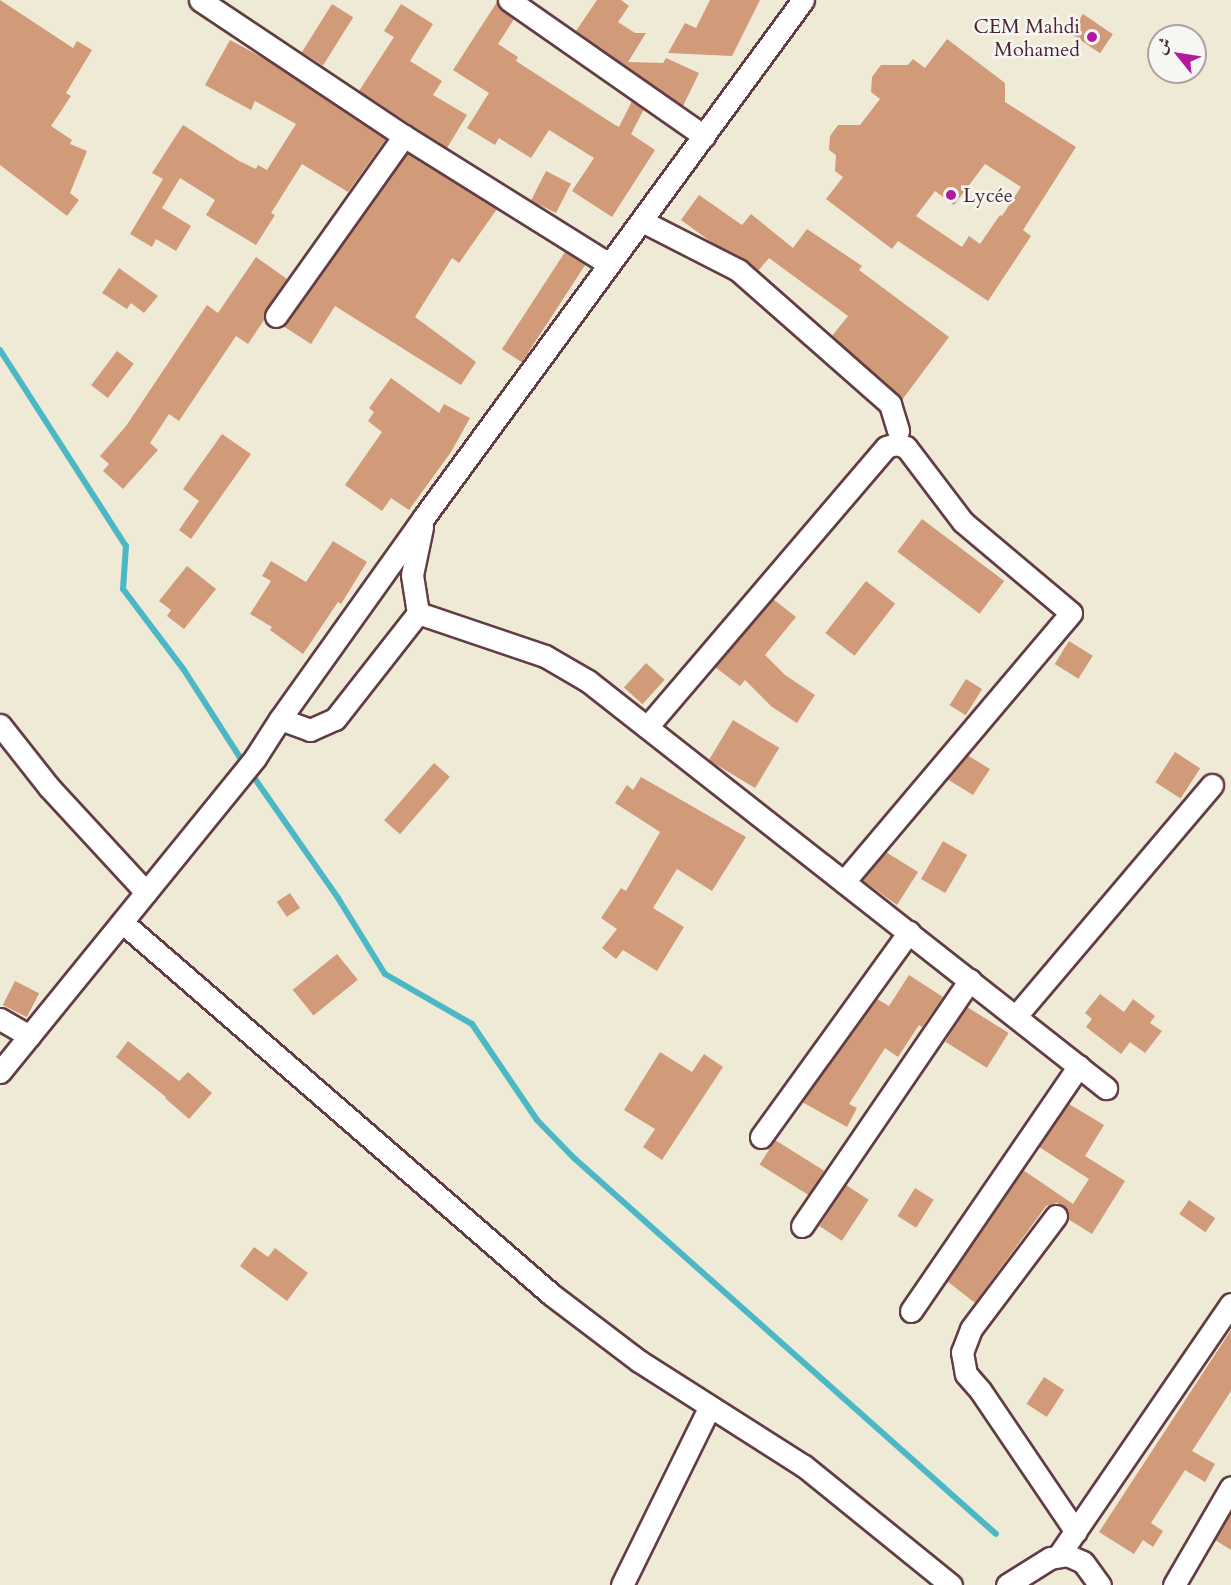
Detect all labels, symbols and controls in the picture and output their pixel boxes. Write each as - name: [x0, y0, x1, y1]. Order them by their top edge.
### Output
- place label: CEM Mahdi Mohamed: [973, 14, 1080, 61]
- north arrow: [1147, 24, 1207, 84]
- marker: CEM Mahdi Mohamed: [1085, 30, 1099, 44]
- text: ش: [1150, 34, 1177, 58]
- place label: Lycée: [963, 183, 1013, 207]
- marker: Lycée: [944, 188, 958, 202]

